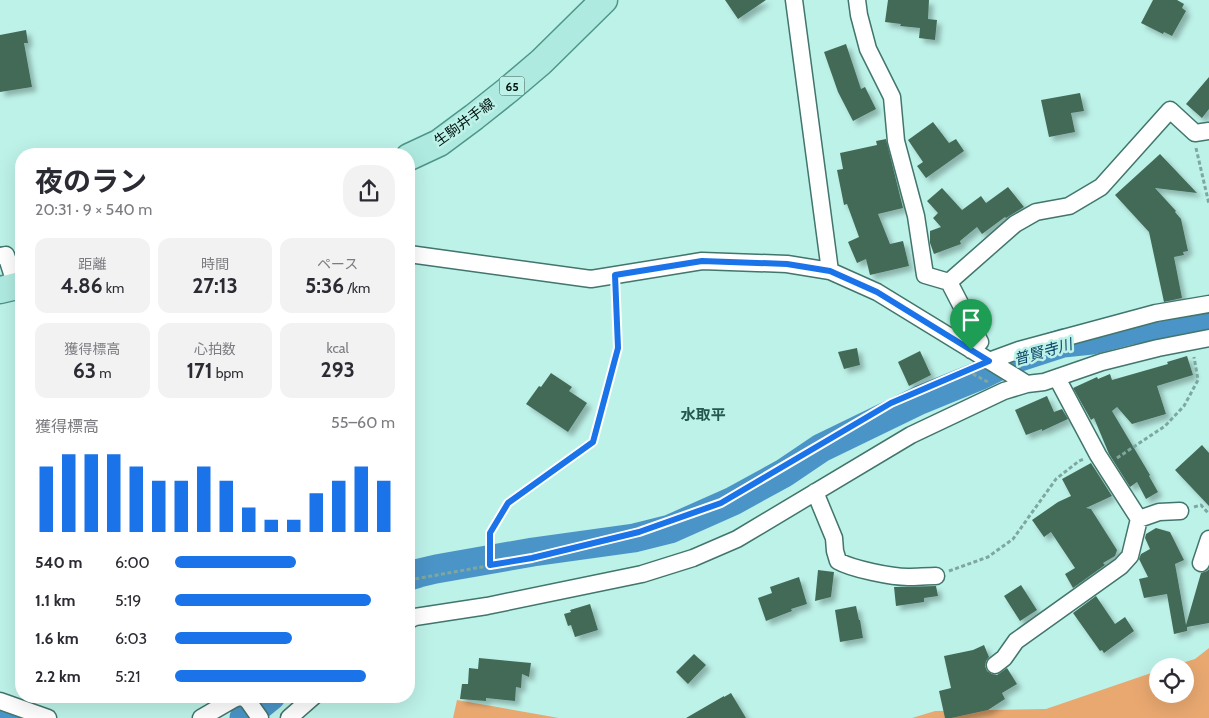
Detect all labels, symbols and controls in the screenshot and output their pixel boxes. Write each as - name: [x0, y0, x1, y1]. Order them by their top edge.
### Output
- road number: 65: [500, 76, 524, 95]
- street label: 生駒井手線: [430, 94, 498, 150]
- text: 夜のラン: [35, 164, 147, 198]
- button: share: [343, 165, 395, 217]
- text: 20:31 · 9 × 540 m: [35, 200, 152, 219]
- text: 距離: [78, 255, 106, 273]
- text: 時間: [201, 255, 229, 273]
- text: ペース: [317, 255, 358, 273]
- text: 4.86: [60, 273, 103, 298]
- text: 27:13: [192, 273, 238, 298]
- text: 5:36: [305, 273, 344, 298]
- text: km: [103, 279, 124, 297]
- text: /km: [344, 279, 370, 297]
- pin: [950, 299, 992, 350]
- icon: arrive: [957, 306, 985, 334]
- water label: 普賢寺川: [1012, 335, 1076, 369]
- text: kcal: [326, 339, 349, 357]
- text: 獲得標高: [64, 340, 120, 358]
- text: 心拍数: [194, 340, 236, 358]
- text: 293: [321, 357, 355, 382]
- text: 63: [73, 358, 96, 383]
- text: 171: [186, 358, 213, 383]
- text: m: [96, 364, 112, 382]
- text: bpm: [213, 364, 244, 382]
- district label: 水取平: [680, 406, 726, 424]
- text: 55–60 m: [331, 413, 395, 432]
- text: 獲得標高: [35, 417, 99, 436]
- text: 540 m: [35, 553, 82, 572]
- text: 6:00: [115, 553, 150, 572]
- text: 1.1 km: [35, 591, 75, 610]
- text: 5:19: [115, 591, 141, 610]
- text: 1.6 km: [35, 629, 79, 648]
- text: 6:03: [115, 629, 147, 648]
- map controls: [1149, 658, 1194, 703]
- button: locate: [1149, 658, 1194, 703]
- text: 2.2 km: [35, 667, 81, 686]
- text: 5:21: [115, 667, 141, 686]

